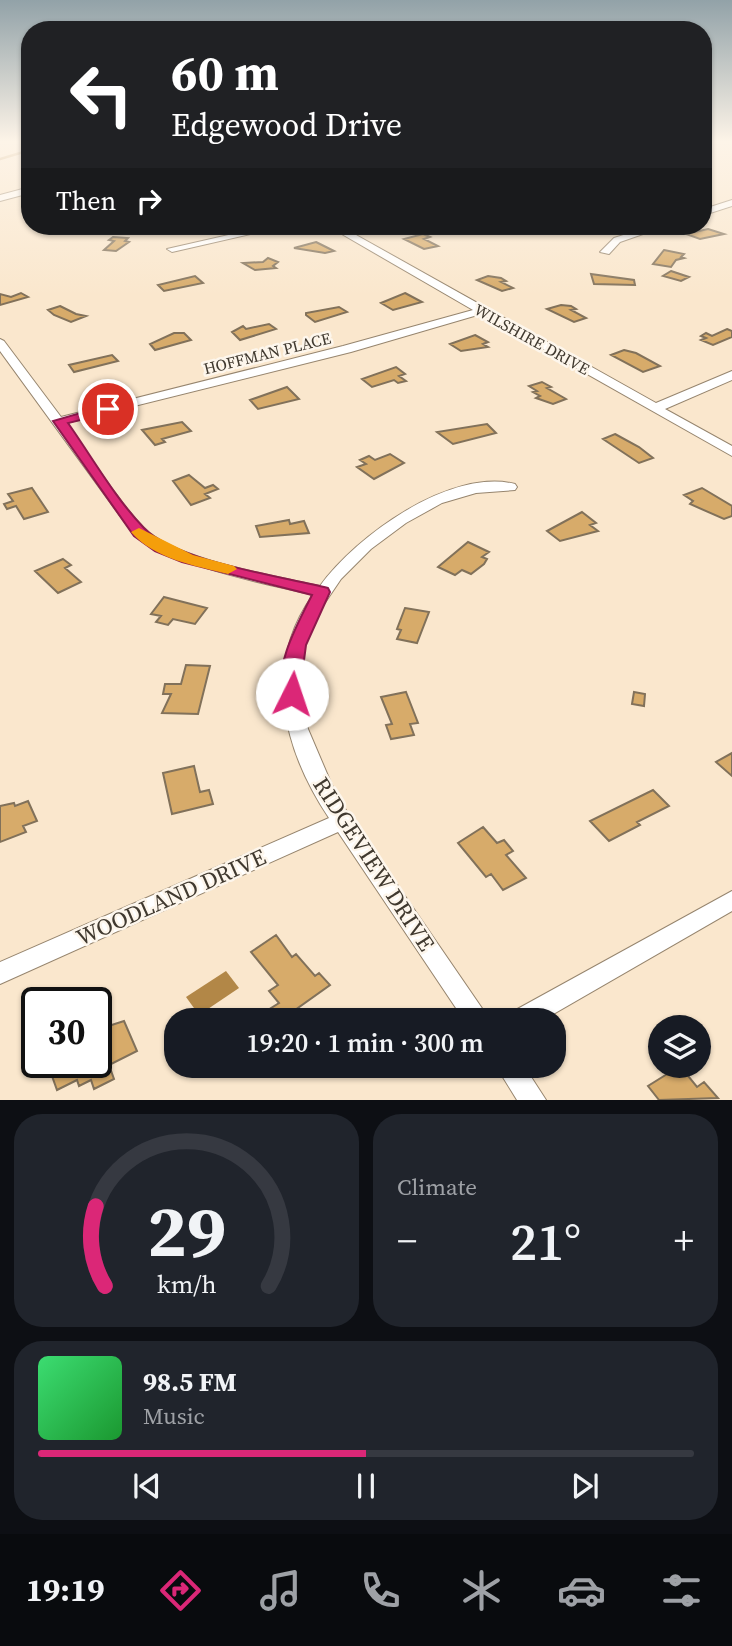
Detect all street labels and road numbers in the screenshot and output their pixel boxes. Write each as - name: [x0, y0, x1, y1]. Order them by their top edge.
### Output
- street label: WILSHIRE DRIVE: [470, 298, 594, 380]
- street label: HOFFMAN PLACE: [201, 326, 333, 379]
- street label: RIDGEVIEW DRIVE: [306, 771, 442, 957]
- street label: WOODLAND DRIVE: [71, 841, 271, 953]

